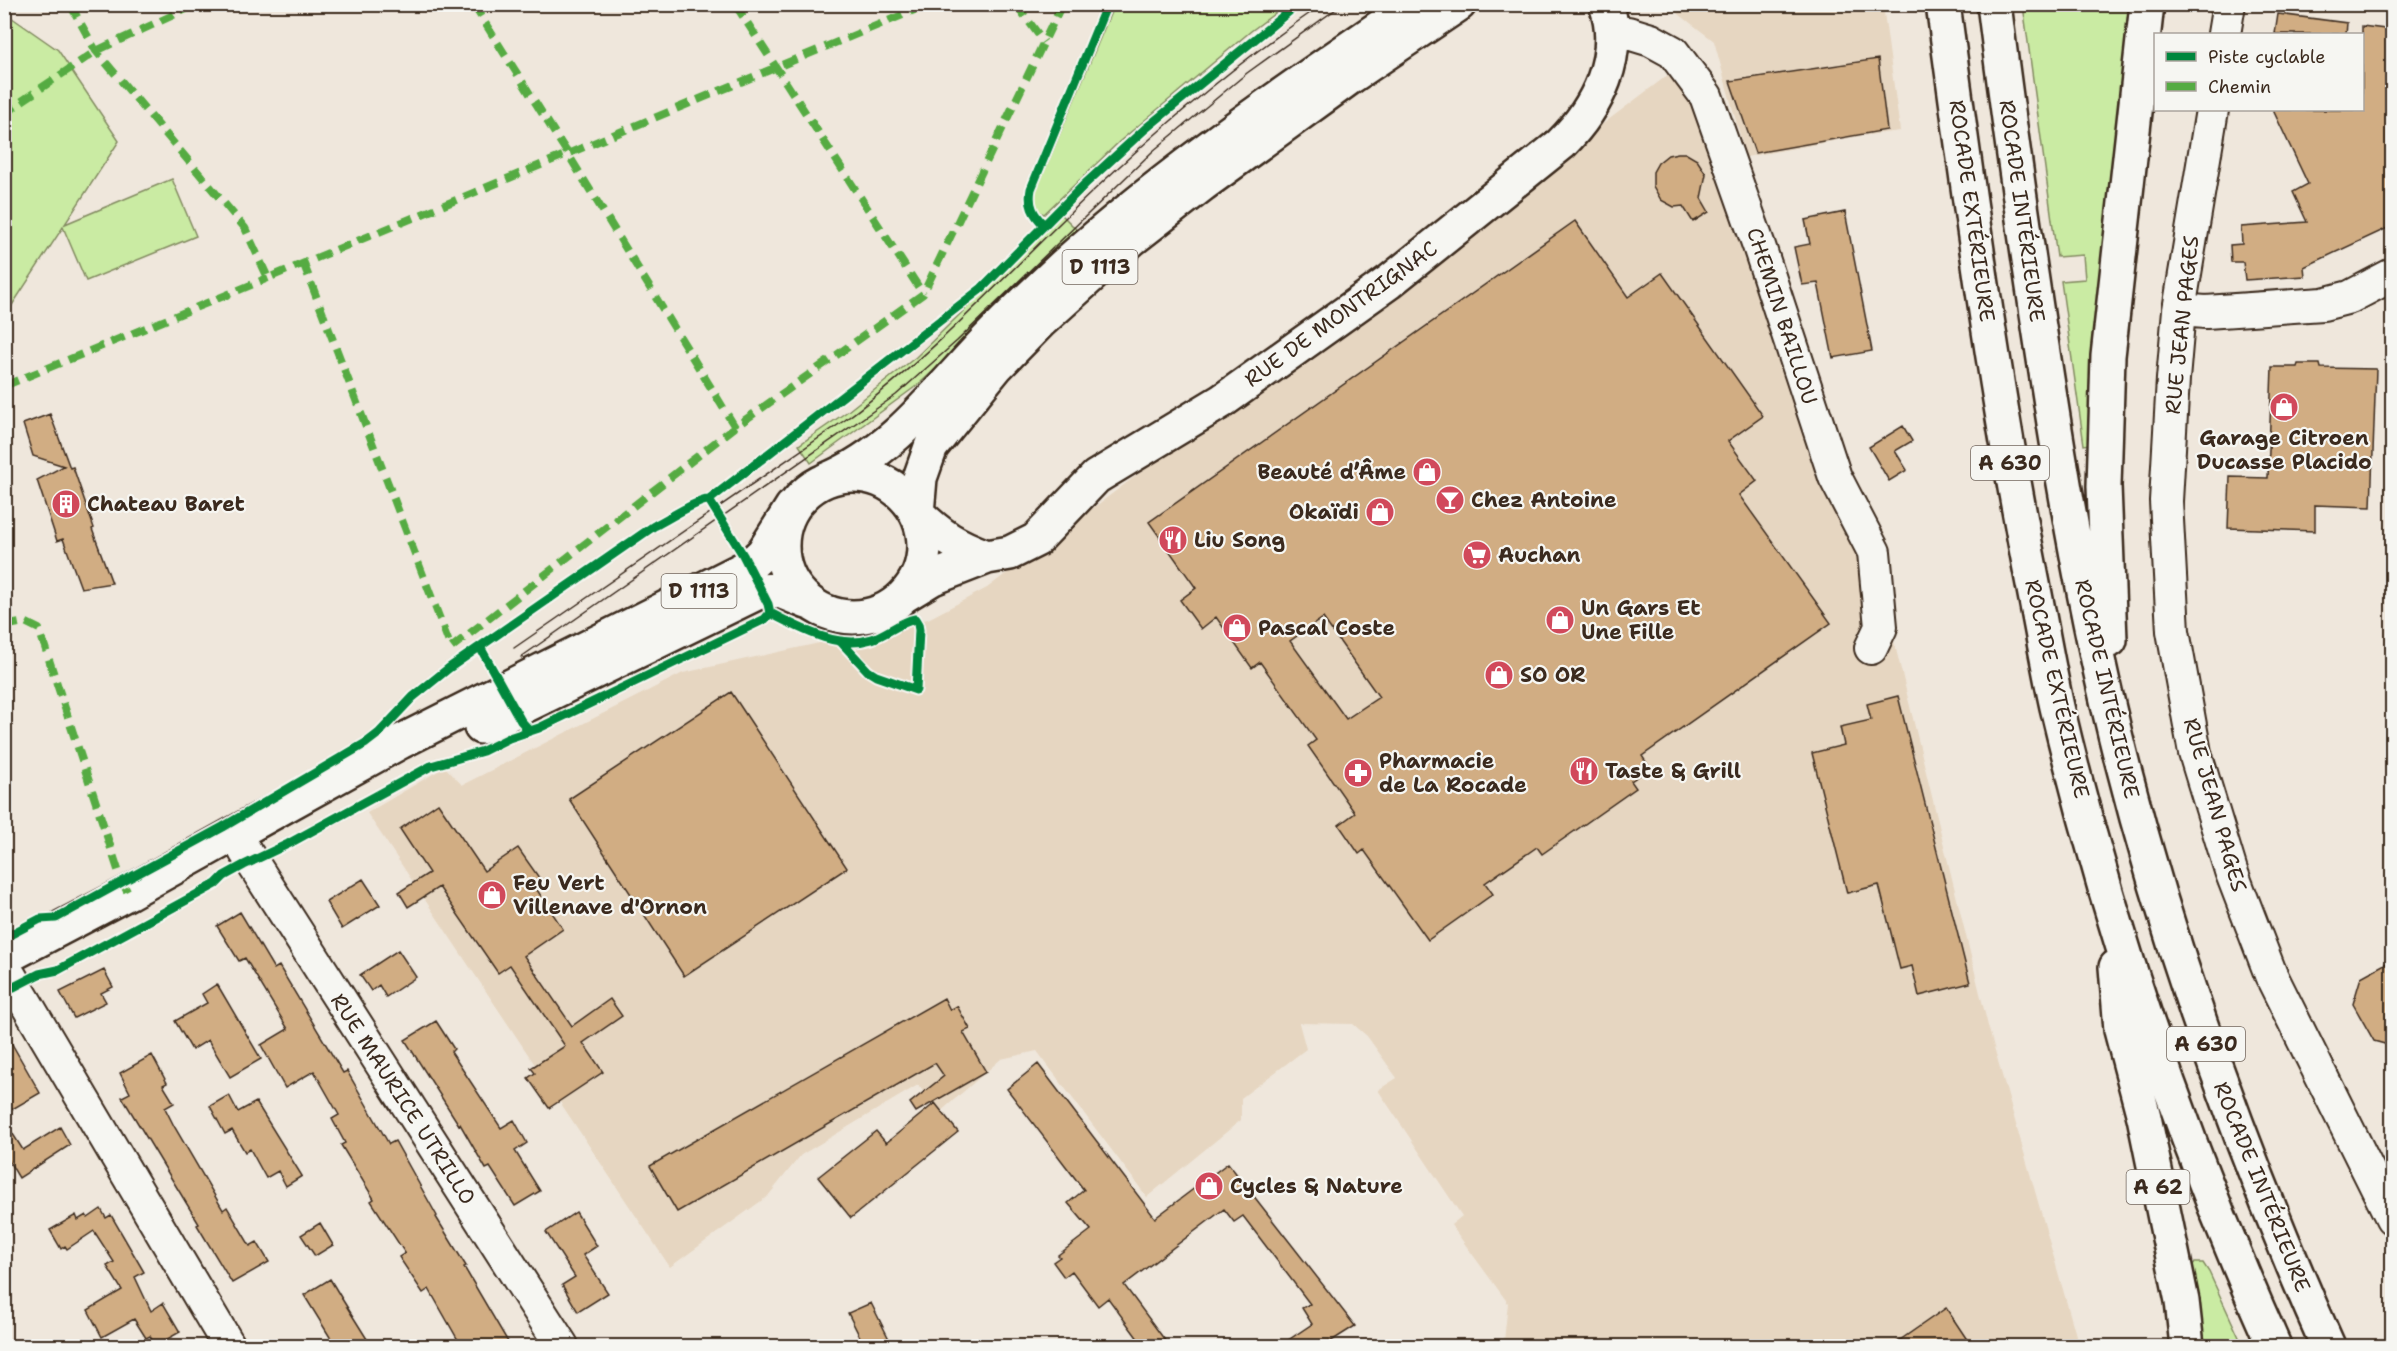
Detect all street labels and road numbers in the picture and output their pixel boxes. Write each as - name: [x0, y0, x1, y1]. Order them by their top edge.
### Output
- street label: ROCADE EXTÉRIEURE: [1943, 98, 2002, 324]
- street label: ROCADE INTÉRIEURE: [1993, 98, 2052, 324]
- street label: CHEMIN BAILLOU: [1740, 224, 1824, 408]
- street label: RUE DE MONTRIGNAC: [1239, 234, 1443, 394]
- street label: RUE JEAN PAGES: [2159, 234, 2205, 416]
- road number: D 1113: [1062, 250, 1138, 284]
- road number: A 630: [1971, 446, 2049, 480]
- road number: D 1113: [662, 574, 736, 608]
- street label: ROCADE INTÉRIEURE: [2068, 576, 2147, 801]
- street label: ROCADE EXTÉRIEURE: [2018, 577, 2097, 801]
- street label: RUE JEAN PAGES: [2177, 715, 2253, 895]
- street label: RUE MAURICE UTRILLO: [324, 988, 482, 1210]
- road number: A 630: [2167, 1027, 2245, 1061]
- street label: ROCADE INTÉRIEURE: [2207, 1077, 2318, 1296]
- road number: A 62: [2126, 1170, 2190, 1204]

